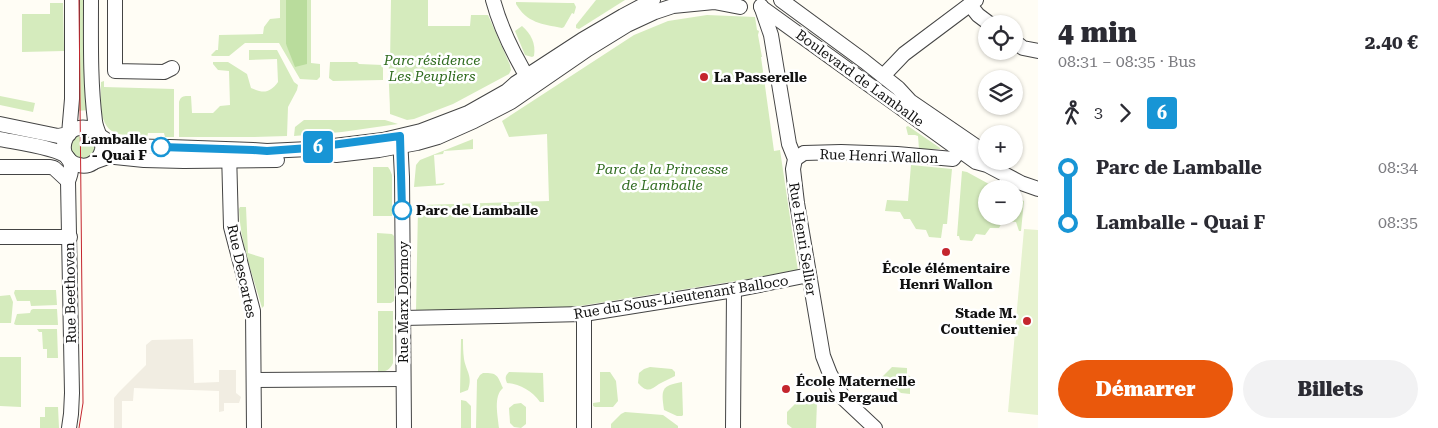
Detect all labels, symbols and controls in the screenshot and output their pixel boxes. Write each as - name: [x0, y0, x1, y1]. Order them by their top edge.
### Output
- map controls: [978, 15, 1023, 225]
- button: locate: [978, 15, 1023, 60]
- text: 4 min: [1058, 16, 1137, 49]
- street label: Boulevard de Lamballe: [793, 26, 927, 130]
- text: 2.40 €: [1365, 31, 1418, 54]
- park label: Parc résidence Les Peupliers: [383, 52, 480, 84]
- text: 08:31 – 08:35 · Bus: [1058, 52, 1196, 71]
- place label: La Passerelle: [714, 69, 807, 85]
- button: layers: [978, 70, 1023, 115]
- marker: La Passerelle: [698, 71, 710, 83]
- icon: walk: [1058, 99, 1086, 127]
- icon: forward: [1111, 99, 1139, 127]
- text: 6: [1157, 102, 1167, 123]
- text: 3: [1094, 103, 1103, 122]
- button: +: [978, 125, 1023, 170]
- place label: Lamballe - Quai F: [81, 131, 147, 163]
- line badge: 6: [302, 131, 334, 163]
- text: 6: [313, 136, 323, 157]
- marker: Lamballe - Quai F: [151, 137, 171, 157]
- street label: Rue Henri Wallon: [819, 146, 939, 166]
- text: Parc de Lamballe: [1096, 156, 1262, 179]
- text: 08:34: [1378, 158, 1418, 177]
- park label: Parc de la Princesse de Lamballe: [595, 161, 728, 193]
- button: −: [978, 180, 1023, 225]
- street label: Rue Henri Sellier: [786, 181, 820, 297]
- marker: Parc de Lamballe: [392, 200, 412, 220]
- place label: Parc de Lamballe: [416, 202, 538, 218]
- text: Lamballe - Quai F: [1096, 211, 1265, 234]
- text: 08:35: [1378, 213, 1418, 232]
- street label: Rue Descartes: [224, 223, 260, 320]
- street label: Rue Marx Dormoy: [395, 240, 411, 363]
- street label: Rue Beethoven: [61, 242, 79, 344]
- marker: École élémentaire Henri Wallon: [940, 246, 952, 258]
- place label: École élémentaire Henri Wallon: [882, 260, 1010, 292]
- street label: Rue du Sous-Lieutenant Balloco: [573, 272, 789, 322]
- place label: Stade M. Couttenier: [941, 305, 1018, 337]
- marker: Stade M. Couttenier: [1021, 315, 1033, 327]
- button: Démarrer: [1058, 360, 1233, 418]
- button: Billets: [1243, 360, 1418, 418]
- place label: École Maternelle Louis Pergaud: [796, 373, 915, 405]
- marker: École Maternelle Louis Pergaud: [780, 383, 792, 395]

